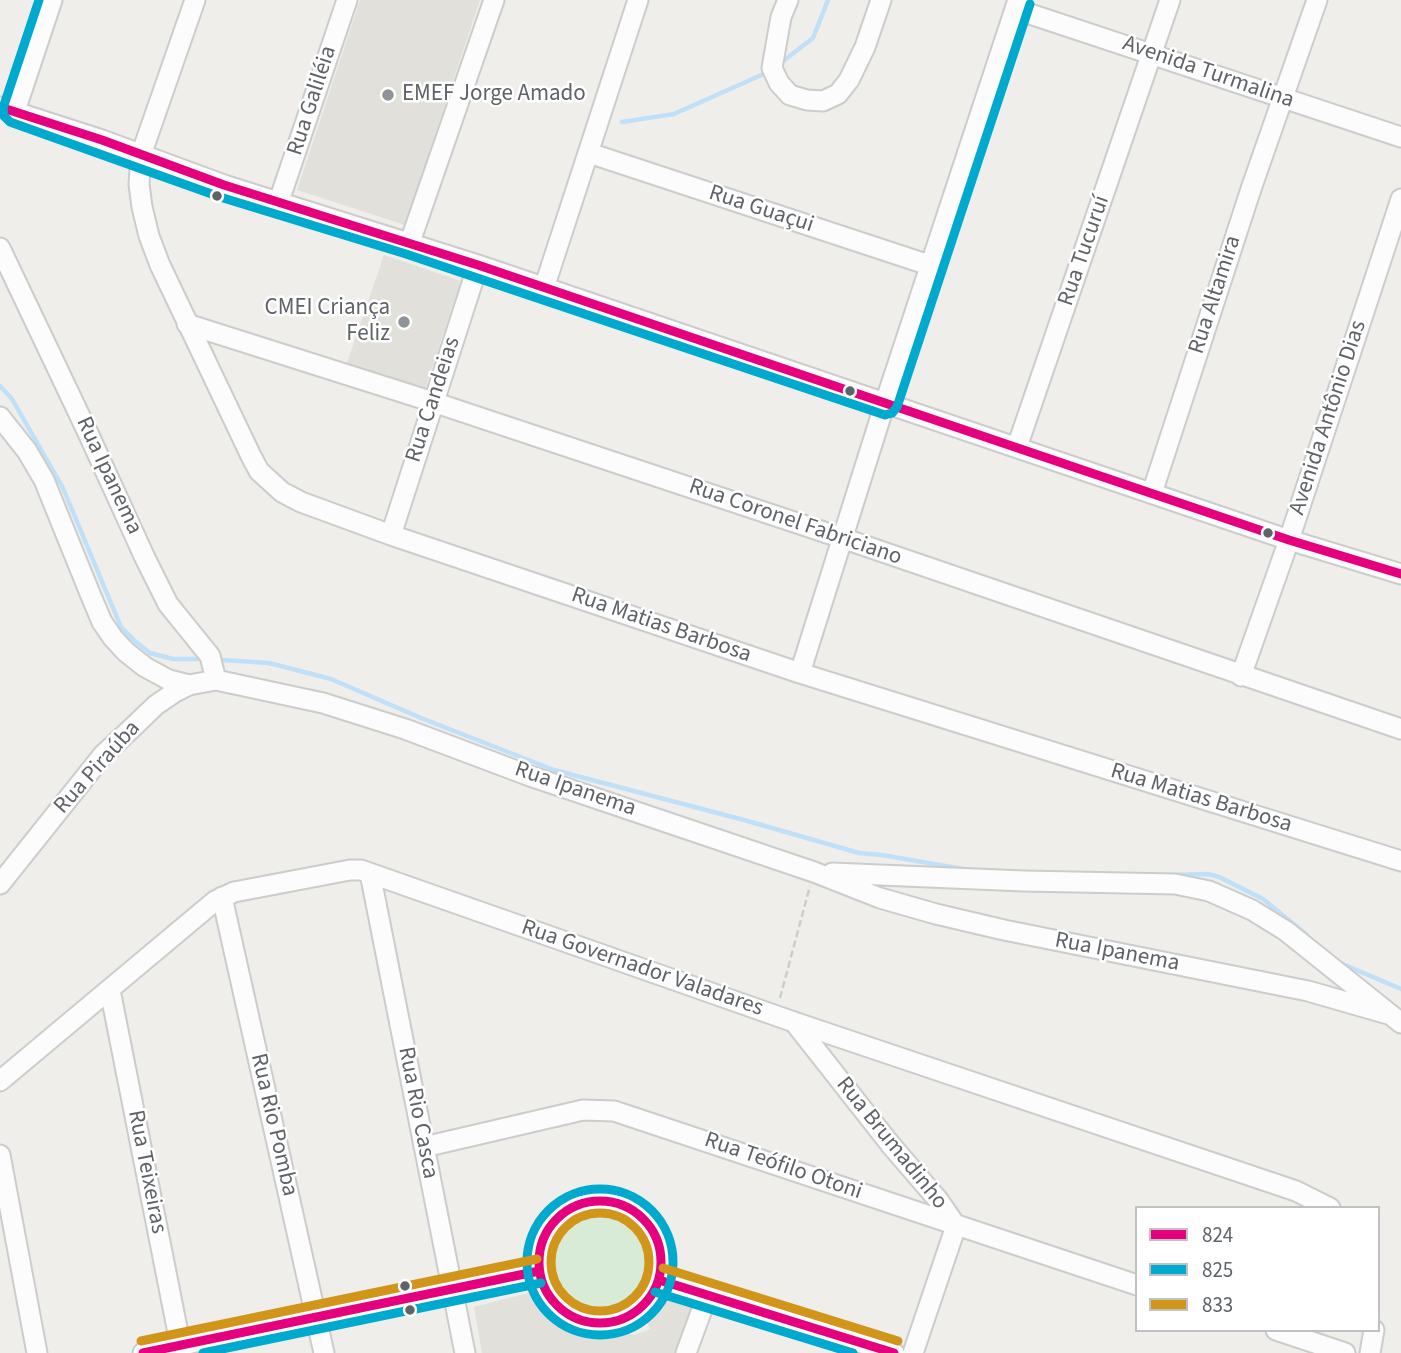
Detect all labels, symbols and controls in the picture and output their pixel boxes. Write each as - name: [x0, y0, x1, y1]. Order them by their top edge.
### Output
- street label: Avenida Turmalina: [1119, 31, 1297, 115]
- street label: Rua Galiléia: [282, 43, 344, 159]
- place label: EMEF Jorge Amado: [402, 81, 586, 109]
- marker: EMEF Jorge Amado: [380, 87, 396, 103]
- street label: Rua Guaçui: [705, 180, 817, 240]
- unlabelled marker: [210, 189, 224, 203]
- street label: Rua Tucuruí: [1053, 192, 1117, 310]
- street label: Rua Altamira: [1184, 232, 1248, 358]
- place label: CMEI Criança Feliz: [265, 295, 390, 349]
- marker: CMEI Criança Feliz: [396, 314, 412, 330]
- street label: Avenida Antônio Dias: [1285, 317, 1373, 519]
- street label: Rua Candeias: [401, 334, 467, 466]
- unlabelled marker: [843, 384, 857, 398]
- street label: Rua Ipanema: [69, 413, 147, 539]
- street label: Rua Coronel Fabriciano: [685, 474, 905, 572]
- unlabelled marker: [1261, 526, 1275, 540]
- street label: Rua Matias Barbosa: [567, 582, 755, 670]
- street label: Rua Piraúba: [49, 716, 147, 820]
- street label: Rua Ipanema: [511, 756, 639, 824]
- street label: Rua Matias Barbosa: [1107, 758, 1295, 840]
- street label: Rua Governador Valadares: [517, 915, 767, 1023]
- street label: Rua Ipanema: [1052, 927, 1182, 979]
- street label: Rua Rio Casca: [391, 1045, 443, 1181]
- street label: Rua Rio Pomba: [243, 1051, 303, 1199]
- street label: Rua Brumadinho: [829, 1072, 953, 1216]
- street label: Rua Teixeiras: [121, 1108, 171, 1236]
- street label: Rua Teófilo Otoni: [700, 1127, 866, 1207]
- legend: [1135, 1206, 1380, 1332]
- text: 824: [1202, 1220, 1233, 1250]
- text: 825: [1202, 1255, 1233, 1285]
- unlabelled marker: [398, 1279, 412, 1293]
- text: 833: [1202, 1290, 1233, 1320]
- unlabelled marker: [403, 1303, 417, 1317]

